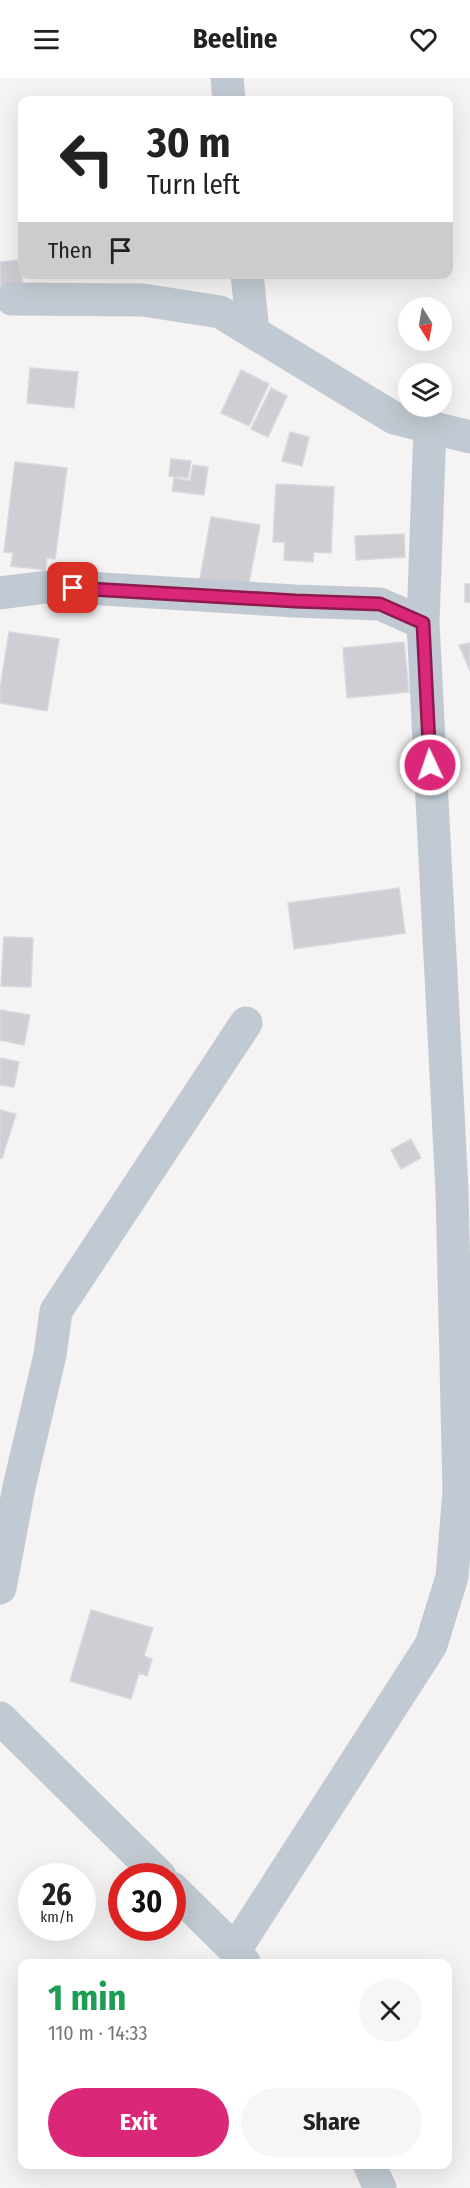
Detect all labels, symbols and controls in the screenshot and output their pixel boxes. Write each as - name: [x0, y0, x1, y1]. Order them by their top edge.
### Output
- icon: menu: [30, 23, 63, 56]
- text: Beeline: [193, 23, 277, 55]
- icon: heart: [407, 23, 440, 56]
- text: 30 m: [147, 118, 231, 168]
- icon: left: [48, 120, 126, 198]
- text: Turn left: [147, 169, 240, 201]
- icon: arrive: [104, 234, 137, 267]
- text: Then: [48, 237, 92, 264]
- north arrow: [398, 297, 452, 351]
- map controls: [398, 297, 452, 417]
- button: layers: [398, 363, 452, 417]
- pin: [47, 562, 98, 613]
- icon: arrive: [56, 571, 89, 604]
- position arrow: [398, 733, 462, 797]
- speed limit sign: 30: [108, 1863, 186, 1941]
- text: 26: [42, 1877, 72, 1913]
- text: km/h: [40, 1908, 74, 1926]
- text: 1 min: [48, 1976, 126, 2020]
- button: close: [359, 1979, 422, 2042]
- text: 110 m · 14:33: [48, 2021, 147, 2045]
- button: Exit: [48, 2088, 229, 2157]
- button: Share: [241, 2088, 422, 2157]

